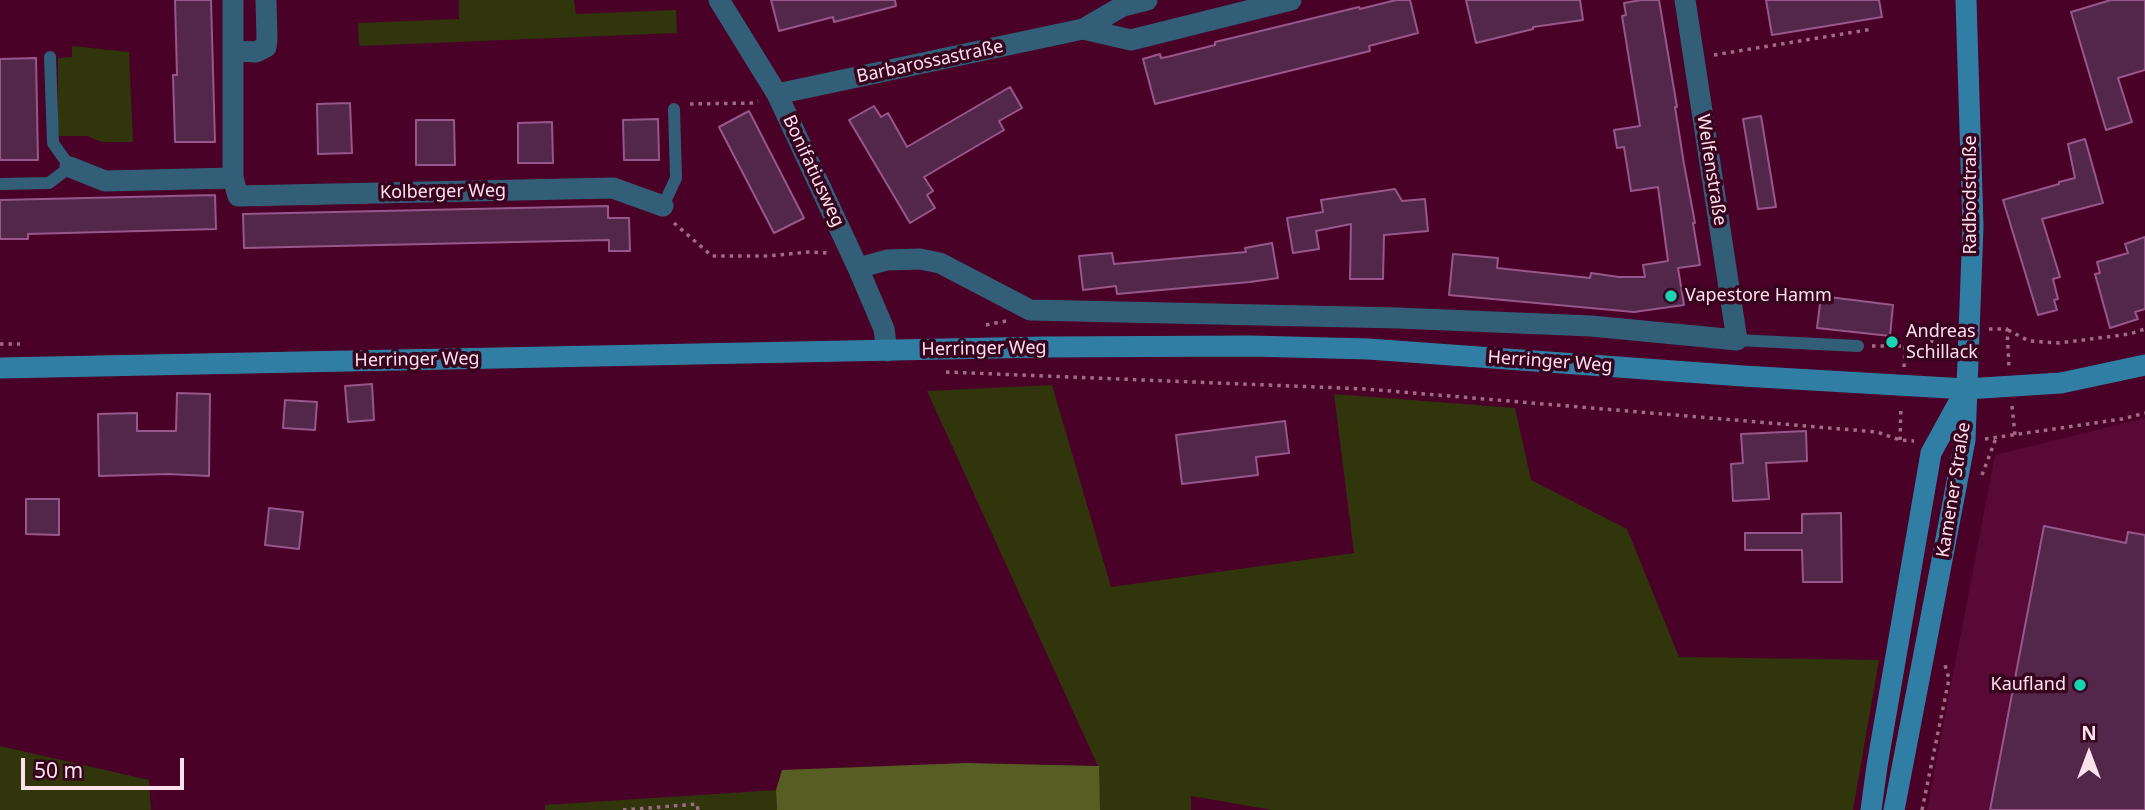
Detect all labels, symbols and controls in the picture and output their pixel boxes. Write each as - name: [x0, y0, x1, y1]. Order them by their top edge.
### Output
- street label: Barbarossastraße: [855, 36, 1005, 88]
- street label: Bonifatiusweg: [778, 112, 848, 230]
- street label: Welfenstraße: [1692, 113, 1730, 227]
- street label: Radbodstraße: [1960, 135, 1982, 255]
- street label: Kolberger Weg: [380, 180, 506, 204]
- place label: Vapestore Hamm: [1685, 285, 1832, 307]
- marker: Vapestore Hamm: [1663, 288, 1679, 304]
- place label: Andreas Schillack: [1906, 321, 1978, 364]
- marker: Andreas Schillack: [1884, 334, 1900, 350]
- street label: Herringer Weg: [921, 337, 1047, 361]
- street label: Herringer Weg: [1487, 347, 1613, 377]
- street label: Herringer Weg: [354, 348, 480, 372]
- street label: Kamener Straße: [1933, 421, 1975, 559]
- place label: Kaufland: [1991, 674, 2066, 696]
- marker: Kaufland: [2072, 677, 2088, 693]
- north arrow: [2054, 719, 2124, 789]
- text: N: [2081, 720, 2097, 746]
- scale bar: [24, 744, 187, 788]
- text: 50 m: [34, 756, 83, 784]

